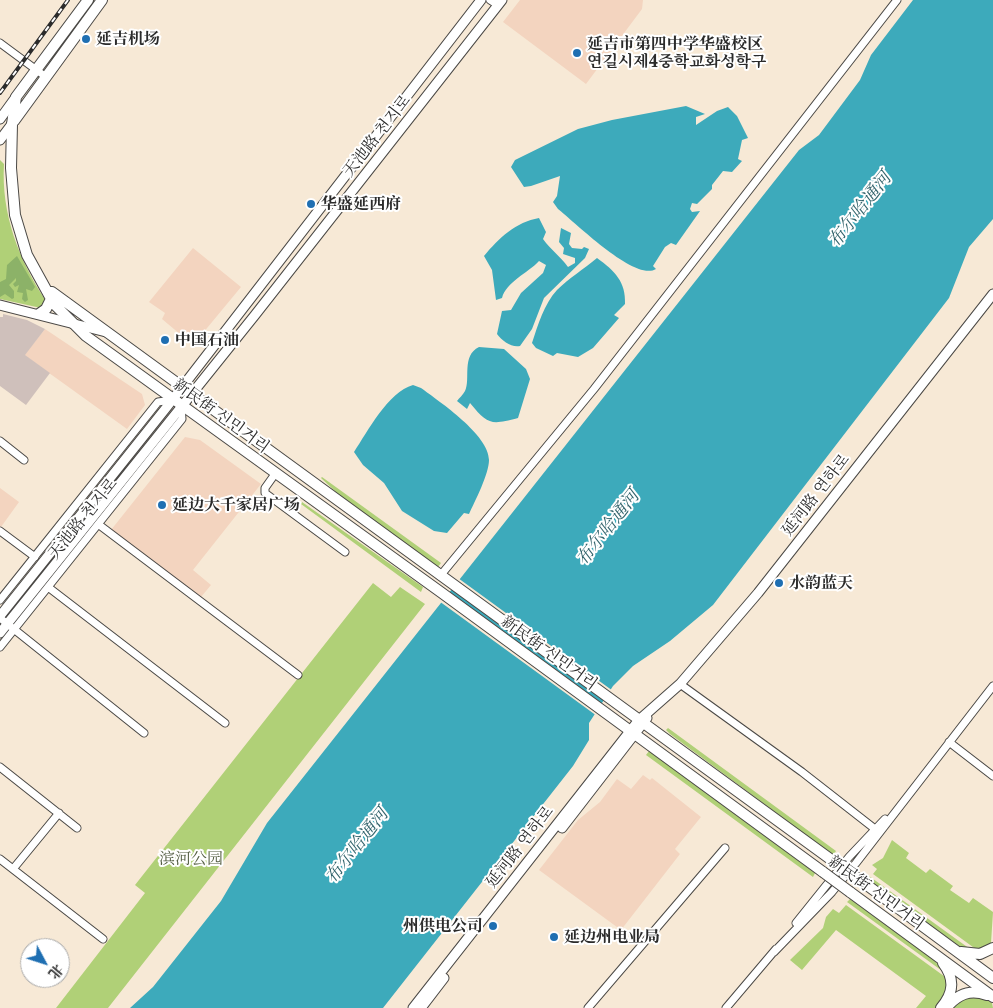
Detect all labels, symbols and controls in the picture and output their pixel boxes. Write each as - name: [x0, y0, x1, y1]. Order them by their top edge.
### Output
- place label: 延吉机场: [96, 29, 160, 49]
- marker: 延吉机场: [80, 33, 92, 45]
- place label: 延吉市第四中学华盛校区 연길시제4중학교화성학구: [587, 34, 766, 72]
- marker: 延吉市第四中学华盛校区 연길시제4중학교화성학구: [571, 47, 583, 59]
- street label: 天池路 천지로: [339, 91, 415, 181]
- water label: 布尔哈通河: [824, 168, 896, 252]
- place label: 华盛延西府: [321, 194, 401, 214]
- marker: 华盛延西府: [305, 198, 317, 210]
- place label: 中国石油: [175, 330, 239, 350]
- marker: 中国石油: [159, 334, 171, 346]
- street label: 新民街 신민거리: [169, 375, 273, 457]
- street label: 延河路 연하로: [778, 450, 854, 540]
- street label: 天池路 천지로: [45, 475, 121, 563]
- water label: 布尔哈通河: [572, 486, 644, 570]
- place label: 延边大千家居广场: [172, 495, 300, 515]
- marker: 延边大千家居广场: [156, 499, 168, 511]
- place label: 水韵蓝天: [789, 573, 853, 593]
- marker: 水韵蓝天: [773, 577, 785, 589]
- street label: 新民街 신민거리: [497, 612, 601, 694]
- street label: 延河路 연하로: [482, 802, 558, 892]
- water label: 布尔哈通河: [321, 804, 393, 888]
- park label: 滨河公园: [159, 849, 223, 869]
- street label: 新民街 신민거리: [824, 852, 928, 934]
- place label: 州供电公司: [403, 916, 483, 936]
- marker: 州供电公司: [487, 920, 499, 932]
- place label: 延边州电业局: [564, 927, 660, 947]
- marker: 延边州电业局: [548, 931, 560, 943]
- north arrow: [20, 938, 70, 988]
- text: 北: [44, 961, 67, 983]

